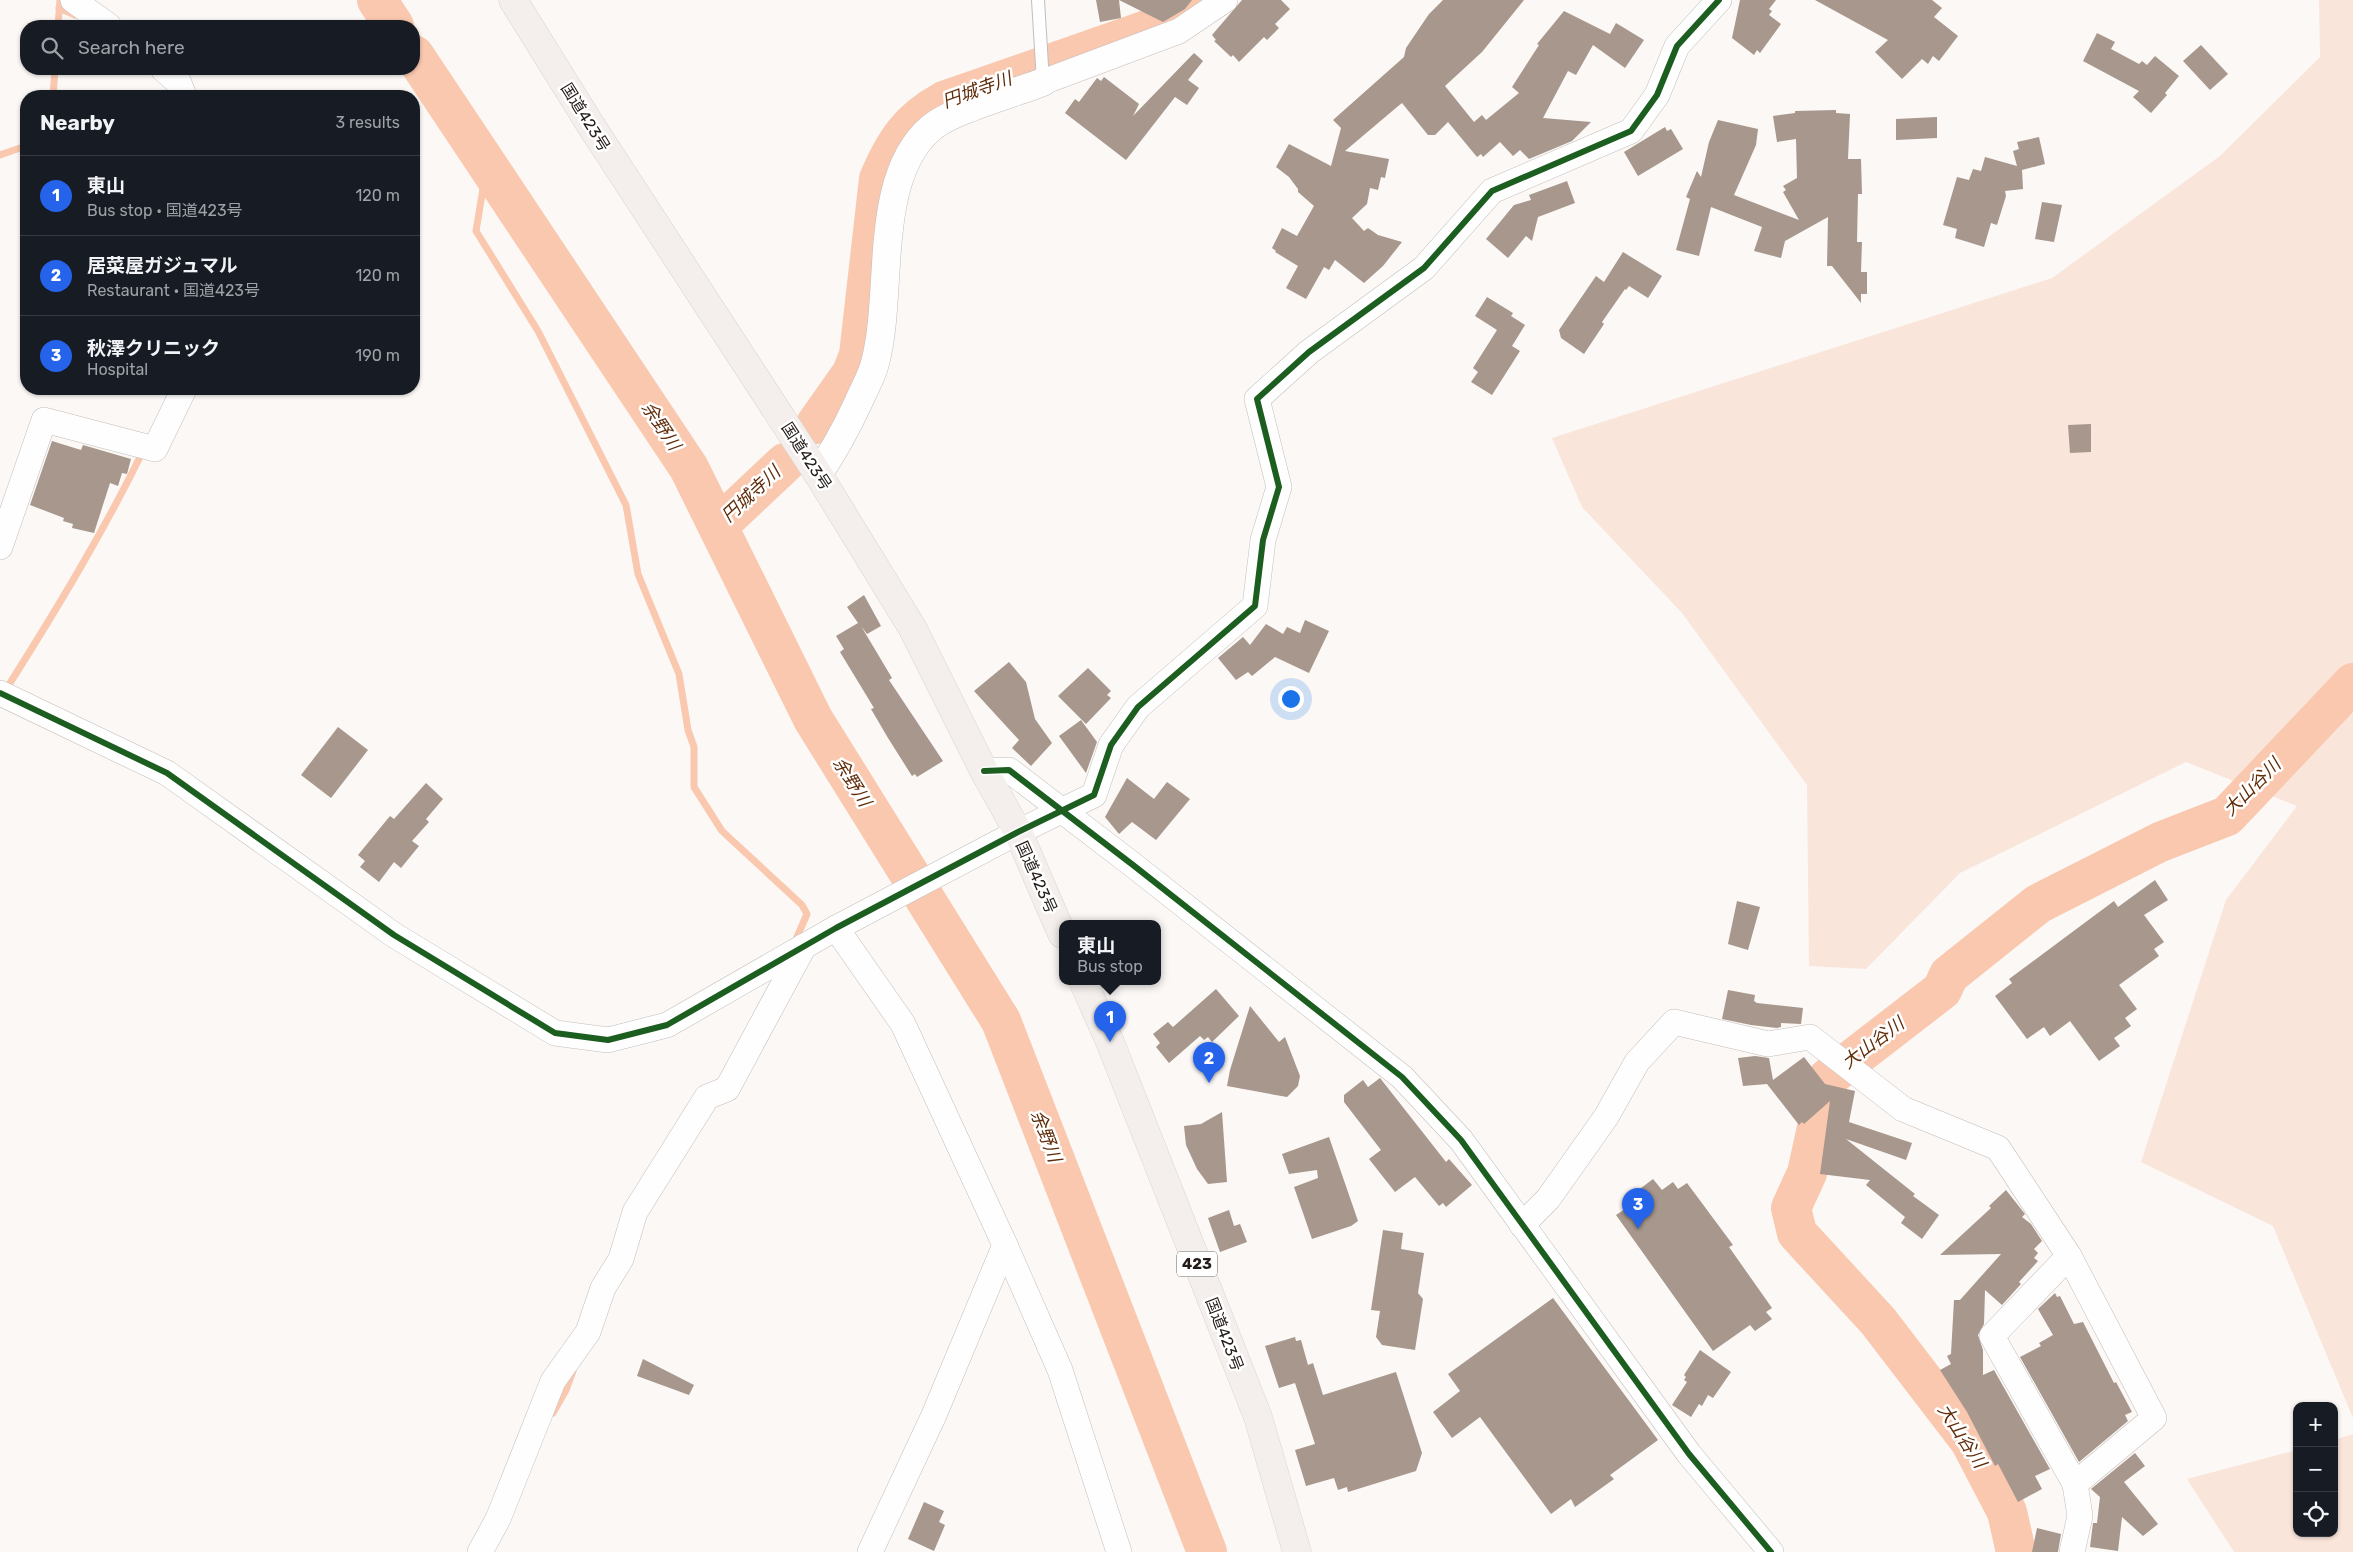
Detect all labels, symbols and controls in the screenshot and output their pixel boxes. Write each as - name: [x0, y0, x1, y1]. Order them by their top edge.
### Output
- search box: [20, 20, 420, 75]
- icon: search: [38, 34, 66, 62]
- text: Search here: [78, 36, 185, 59]
- water label: 円城寺川: [939, 67, 1016, 113]
- street label: 国道423号: [557, 80, 614, 155]
- text: Nearby: [40, 110, 115, 135]
- text: 3 results: [335, 113, 400, 132]
- text: 東山: [87, 174, 125, 197]
- text: 1: [52, 186, 60, 205]
- text: 120 m: [355, 186, 400, 205]
- text: Bus stop · 国道423号: [87, 201, 243, 220]
- text: 居菜屋ガジュマル: [87, 254, 238, 277]
- text: 2: [51, 266, 61, 285]
- text: 120 m: [355, 266, 400, 285]
- text: Restaurant · 国道423号: [87, 281, 260, 300]
- text: 秋澤クリニック: [87, 337, 220, 360]
- text: 3: [51, 346, 61, 365]
- text: 190 m: [355, 346, 400, 365]
- text: Hospital: [87, 360, 148, 379]
- water label: 余野川: [637, 397, 686, 456]
- street label: 国道423号: [778, 419, 836, 494]
- water label: 円城寺川: [717, 460, 786, 527]
- your location: [1278, 686, 1304, 712]
- water label: 大山谷川: [2219, 752, 2287, 820]
- water label: 余野川: [828, 753, 877, 812]
- street label: 国道423号: [1012, 838, 1061, 916]
- popup: [1059, 920, 1161, 985]
- text: 東山: [1077, 934, 1115, 957]
- text: Bus stop: [1077, 957, 1143, 976]
- pin: 1: [1094, 1001, 1126, 1042]
- water label: 大山谷川: [1838, 1011, 1910, 1073]
- pin: 2: [1193, 1042, 1225, 1083]
- water label: 余野川: [1026, 1107, 1067, 1167]
- pin: 3: [1622, 1188, 1654, 1229]
- road number: 423: [1177, 1252, 1217, 1276]
- street label: 国道423号: [1202, 1295, 1247, 1374]
- water label: 大山谷川: [1933, 1400, 1992, 1474]
- map controls: [2293, 1402, 2338, 1537]
- button: +: [2293, 1402, 2338, 1447]
- button: −: [2293, 1447, 2338, 1492]
- button: locate: [2293, 1492, 2338, 1537]

